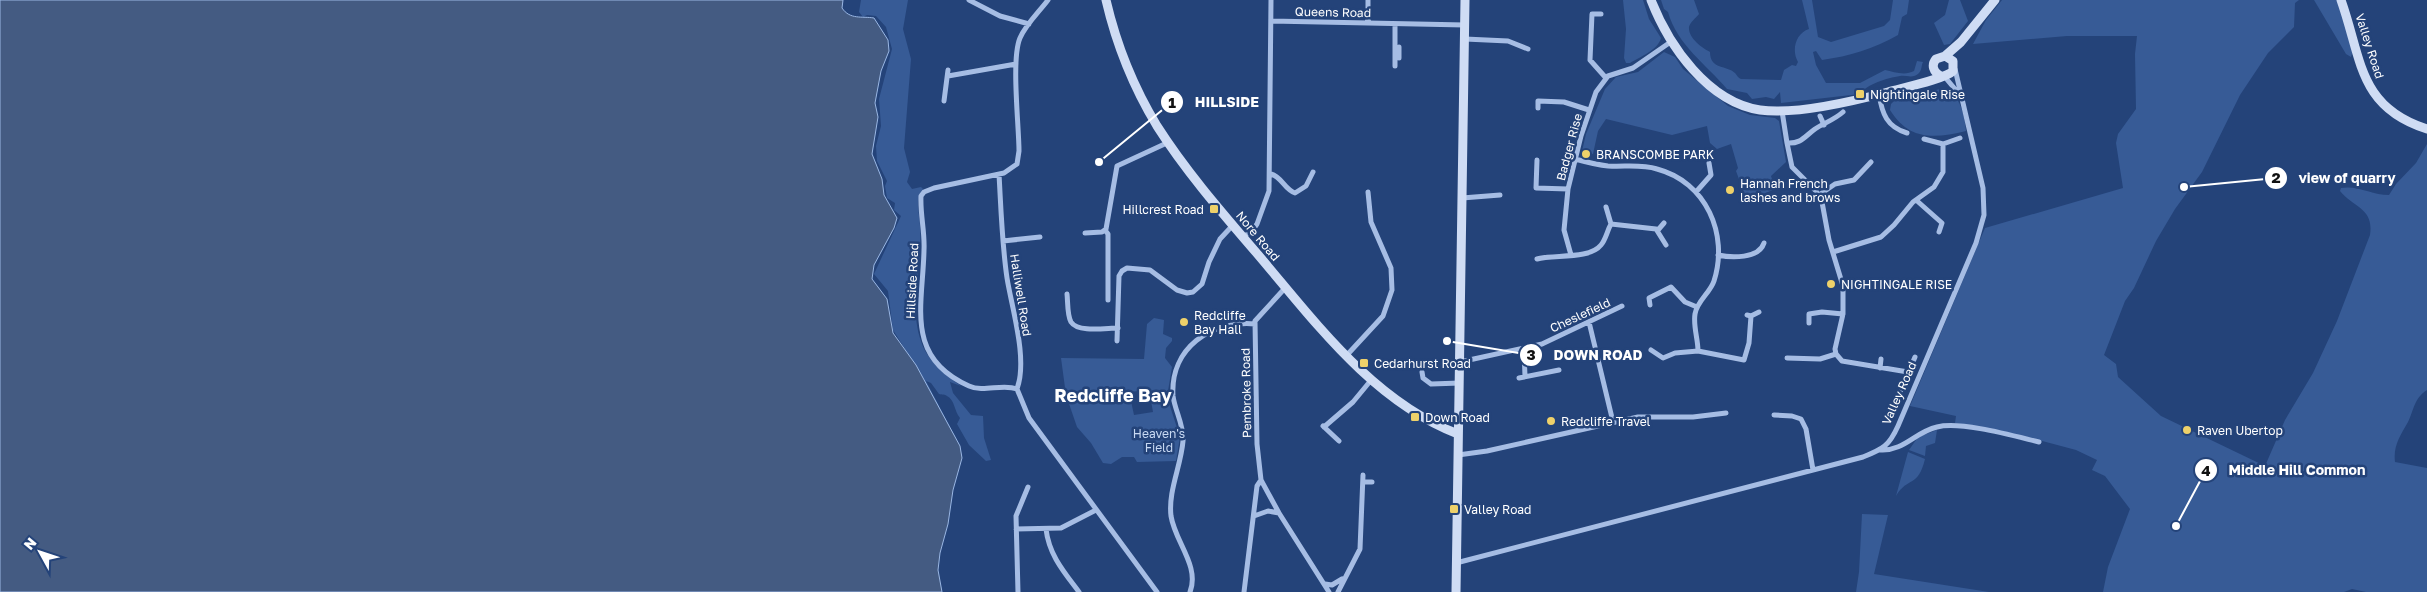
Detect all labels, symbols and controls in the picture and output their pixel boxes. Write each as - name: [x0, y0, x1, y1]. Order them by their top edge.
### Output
- street label: Queens Road: [1295, 4, 1371, 20]
- street label: Valley Road: [2352, 12, 2388, 80]
- place label: Nightingale Rise: [1870, 87, 1965, 102]
- callout: HILLSIDE: [1160, 88, 1269, 117]
- marker: Nightingale Rise: [1854, 88, 1866, 100]
- text: 1: [1168, 93, 1176, 111]
- text: HILLSIDE: [1195, 93, 1259, 110]
- street label: Badger Rise: [1553, 112, 1585, 182]
- place label: BRANSCOMBE PARK: [1596, 147, 1714, 162]
- marker: BRANSCOMBE PARK: [1580, 148, 1592, 160]
- callout: view of quarry: [2263, 164, 2406, 193]
- text: 2: [2271, 168, 2281, 186]
- text: view of quarry: [2298, 169, 2396, 186]
- place label: Hannah French lashes and brows: [1740, 176, 1840, 205]
- marker: Hannah French lashes and brows: [1724, 184, 1736, 196]
- place label: Hillcrest Road: [1122, 202, 1204, 217]
- marker: Hillcrest Road: [1208, 203, 1220, 215]
- street label: Nore Road: [1233, 208, 1283, 264]
- street label: Hillside Road: [903, 242, 921, 320]
- street label: Halliwell Road: [1007, 253, 1035, 337]
- place label: NIGHTINGALE RISE: [1841, 277, 1952, 292]
- marker: NIGHTINGALE RISE: [1825, 278, 1837, 290]
- street label: Cheslefield: [1547, 294, 1613, 336]
- place label: Redcliffe Bay Hall: [1194, 308, 1246, 337]
- marker: Redcliffe Bay Hall: [1178, 316, 1190, 328]
- callout: DOWN ROAD: [1519, 340, 1653, 369]
- text: 3: [1526, 345, 1536, 363]
- text: DOWN ROAD: [1554, 346, 1642, 363]
- street label: Pembroke Road: [1238, 348, 1254, 438]
- place label: Cedarhurst Road: [1374, 356, 1471, 371]
- marker: Cedarhurst Road: [1358, 357, 1370, 369]
- street label: Valley Road: [1878, 359, 1920, 427]
- district label: Redcliffe Bay: [1054, 384, 1172, 406]
- place label: Down Road: [1425, 410, 1490, 425]
- marker: Down Road: [1409, 411, 1421, 423]
- place label: Redcliffe Travel: [1561, 414, 1651, 429]
- marker: Redcliffe Travel: [1545, 415, 1557, 427]
- place label: Raven Ubertop: [2197, 423, 2283, 438]
- marker: Raven Ubertop: [2181, 424, 2193, 436]
- park label: Heaven's Field: [1133, 426, 1185, 455]
- callout: Middle Hill Common: [2194, 456, 2376, 485]
- text: 4: [2201, 461, 2211, 479]
- text: Middle Hill Common: [2229, 461, 2365, 478]
- place label: Valley Road: [1464, 502, 1532, 517]
- marker: Valley Road: [1448, 503, 1460, 515]
- north arrow: [15, 527, 65, 577]
- text: N: [20, 534, 40, 553]

